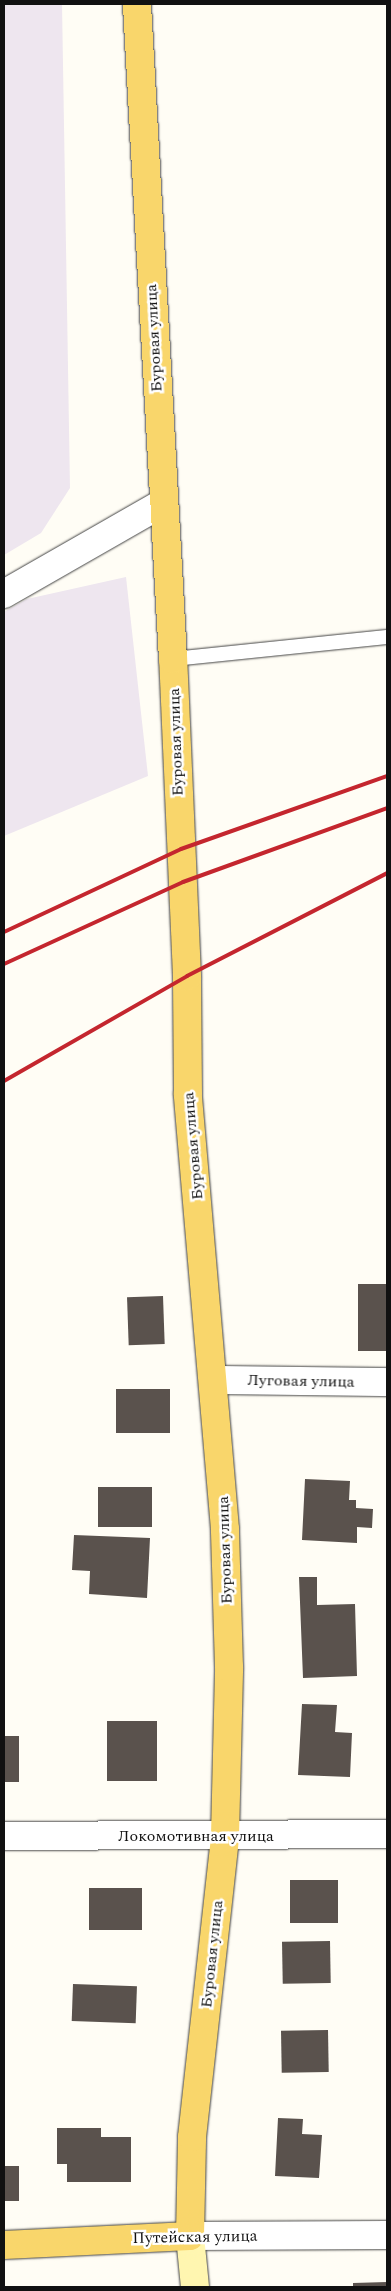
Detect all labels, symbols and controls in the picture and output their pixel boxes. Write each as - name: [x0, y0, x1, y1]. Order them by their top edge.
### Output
- street label: Буровая улица: [142, 283, 166, 393]
- street label: Буровая улица: [165, 688, 187, 796]
- street label: Буровая улица: [179, 1091, 207, 1201]
- street label: Луговая улица: [247, 1370, 355, 1392]
- street label: Буровая улица: [214, 1496, 236, 1604]
- street label: Локомотивная улица: [118, 1826, 274, 1846]
- street label: Буровая улица: [197, 1899, 227, 2009]
- street label: Путейская улица: [132, 2226, 258, 2248]

